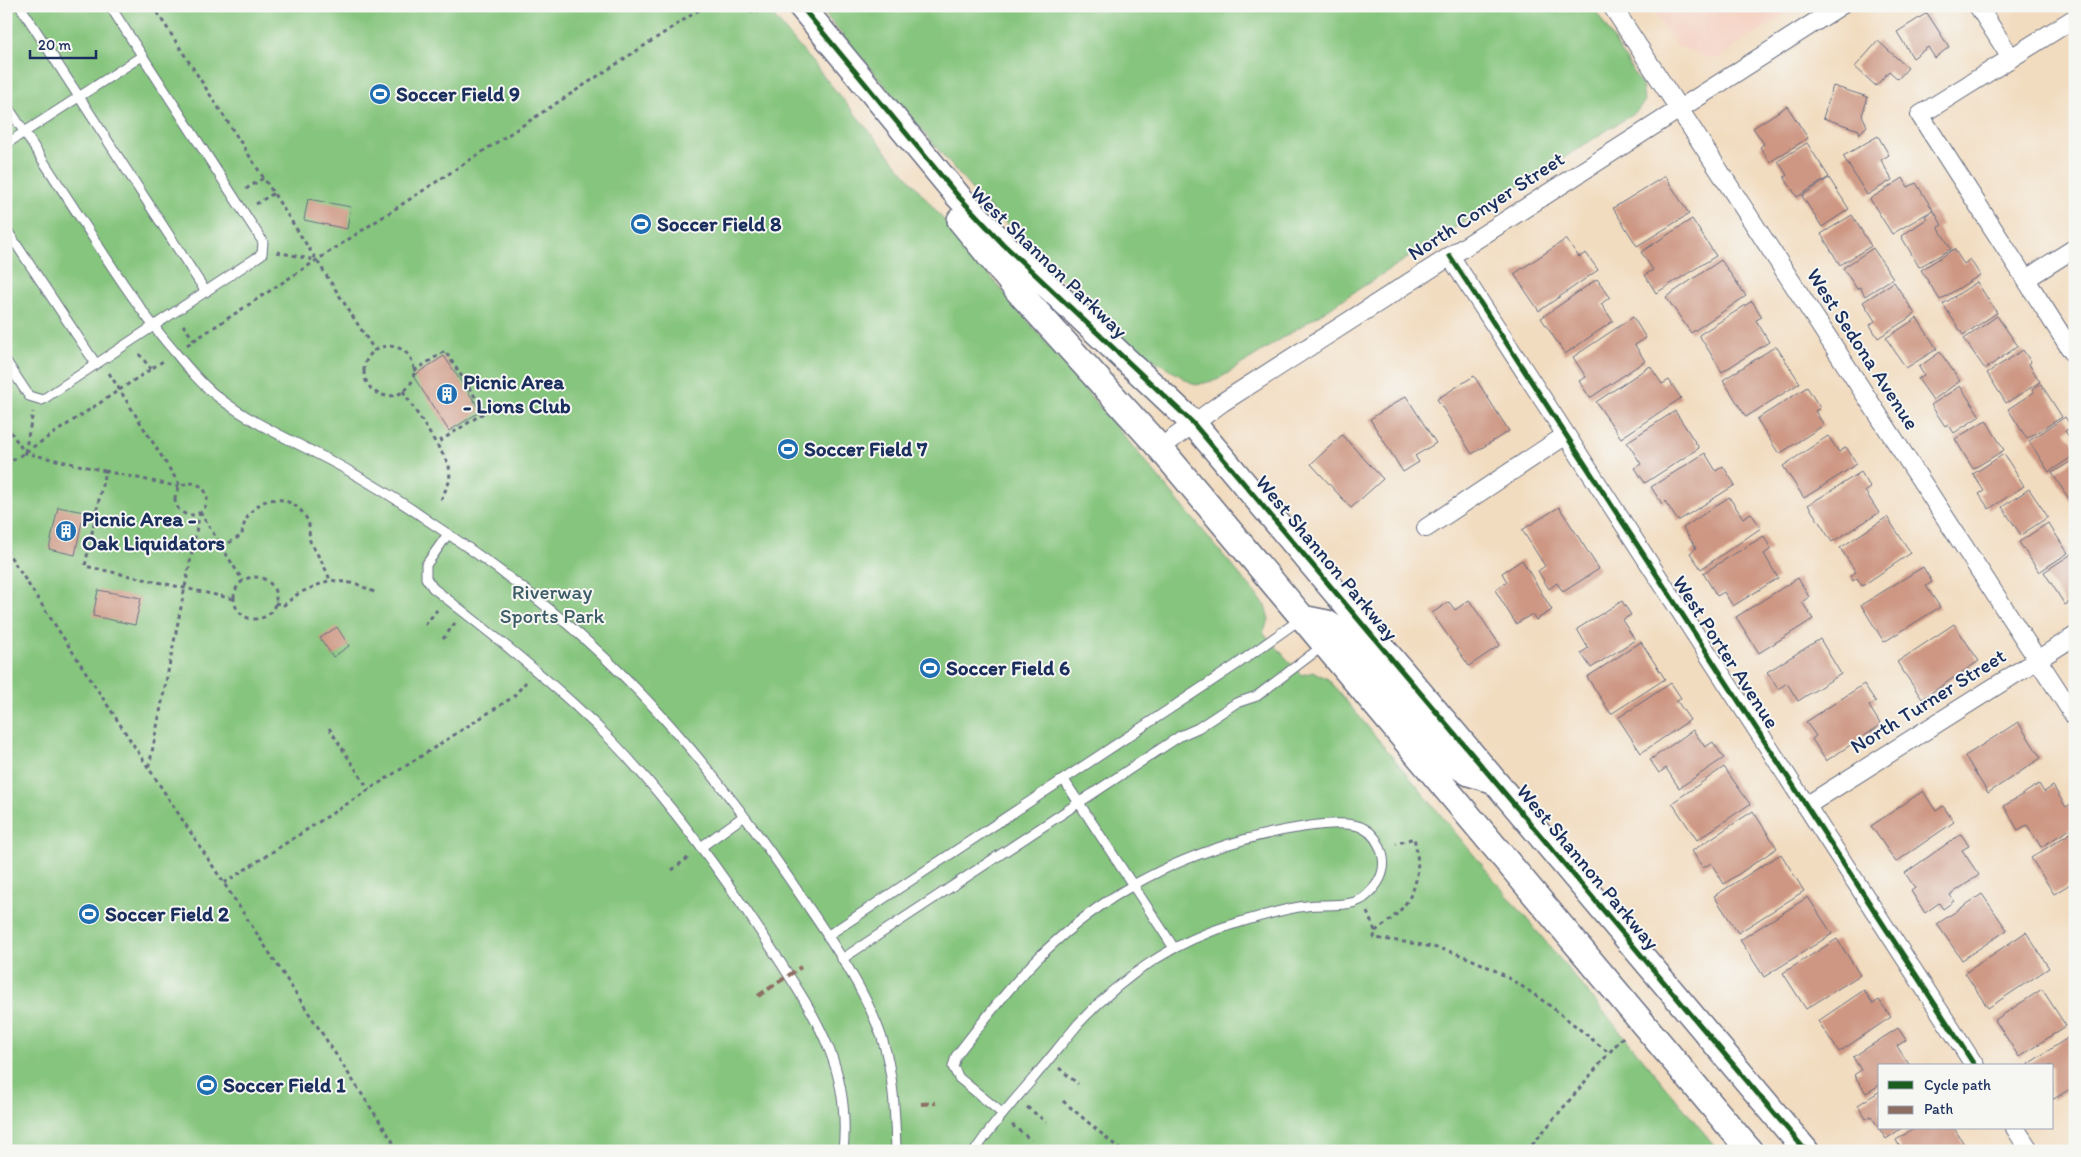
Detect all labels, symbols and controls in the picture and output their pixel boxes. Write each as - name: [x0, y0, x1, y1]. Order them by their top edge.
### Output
- scale bar: [30, 28, 96, 60]
- text: 20 m: [38, 36, 72, 54]
- place label: Soccer Field 9: [396, 81, 520, 106]
- sports icon: Soccer Field 9: [368, 82, 392, 106]
- street label: North Conyer Street: [1403, 146, 1569, 266]
- street label: West Shannon Parkway: [966, 180, 1133, 343]
- place label: Soccer Field 8: [657, 211, 782, 236]
- sports icon: Soccer Field 8: [629, 212, 653, 236]
- street label: West Sedona Avenue: [1802, 263, 1925, 434]
- place label: Picnic Area - Lions Club: [463, 369, 571, 418]
- building icon: Picnic Area - Lions Club: [435, 382, 459, 406]
- place label: Soccer Field 7: [804, 436, 928, 461]
- sports icon: Soccer Field 7: [776, 437, 800, 461]
- street label: West Shannon Parkway: [1251, 470, 1404, 646]
- place label: Picnic Area - Oak Liquidators: [82, 506, 225, 556]
- building icon: Picnic Area - Oak Liquidators: [54, 519, 78, 543]
- street label: West Porter Avenue: [1668, 570, 1785, 733]
- park label: Riverway Sports Park: [500, 579, 604, 628]
- street label: North Turner Street: [1845, 643, 2010, 758]
- place label: Soccer Field 6: [946, 655, 1070, 680]
- sports icon: Soccer Field 6: [918, 656, 942, 680]
- street label: West Shannon Parkway: [1512, 779, 1665, 955]
- place label: Soccer Field 2: [105, 901, 229, 926]
- sports icon: Soccer Field 2: [77, 902, 101, 926]
- legend: [1878, 1064, 2054, 1130]
- place label: Soccer Field 1: [223, 1072, 346, 1097]
- sports icon: Soccer Field 1: [195, 1073, 219, 1097]
- text: Cycle path: [1924, 1076, 1991, 1094]
- text: Path: [1924, 1100, 1953, 1118]

